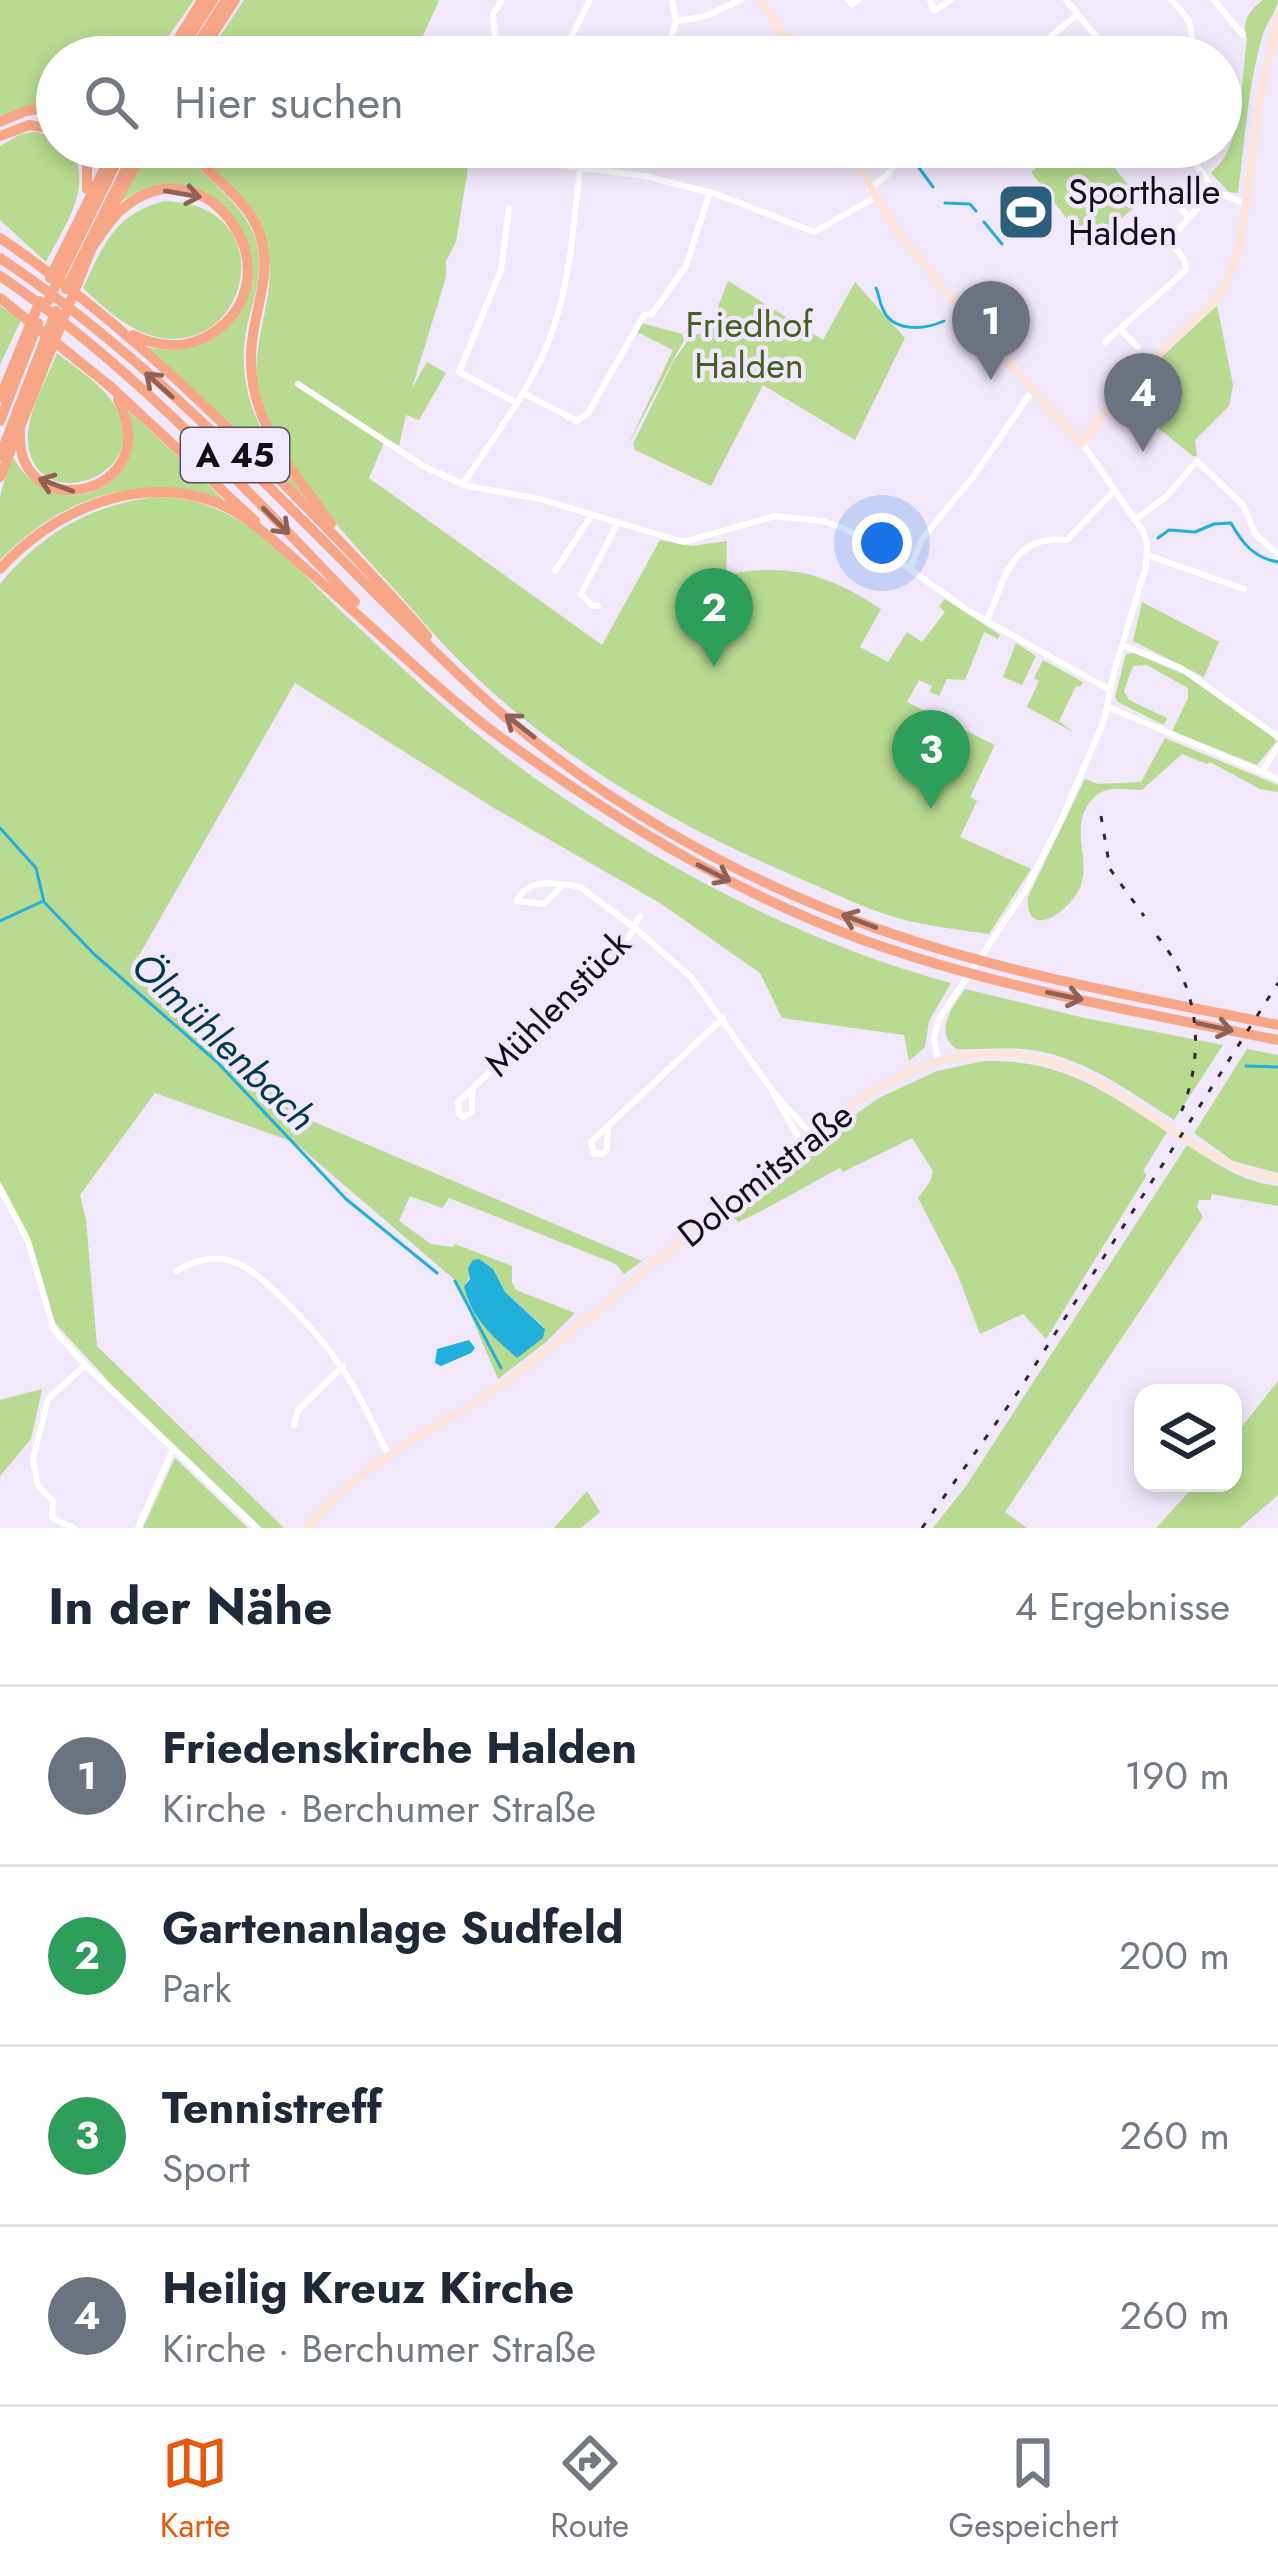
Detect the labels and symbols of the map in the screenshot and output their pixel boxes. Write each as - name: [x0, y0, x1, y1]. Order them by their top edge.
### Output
- place label: Sporthalle Halden: [1068, 165, 1220, 258]
- sports icon: Sporthalle Halden: [995, 181, 1057, 243]
- one-way arrow: [163, 183, 202, 206]
- pin: 1: [952, 281, 1030, 380]
- park label: Friedhof Halden: [686, 298, 814, 391]
- pin: 4: [1104, 353, 1182, 452]
- one-way arrow: [144, 372, 175, 399]
- road number: A 45: [181, 428, 289, 482]
- one-way arrow: [38, 472, 75, 494]
- one-way arrow: [261, 506, 290, 535]
- your location: [852, 513, 912, 573]
- pin: 2: [675, 568, 753, 667]
- pin: 3: [892, 710, 970, 809]
- one-way arrow: [504, 714, 536, 740]
- one-way arrow: [696, 863, 732, 886]
- one-way arrow: [841, 909, 878, 931]
- street label: Mühlenstück: [472, 918, 642, 1088]
- water label: Ölmühlenbach: [119, 939, 329, 1144]
- one-way arrow: [1045, 985, 1083, 1008]
- one-way arrow: [1195, 1017, 1233, 1040]
- street label: Dolomitstraße: [666, 1089, 864, 1259]

